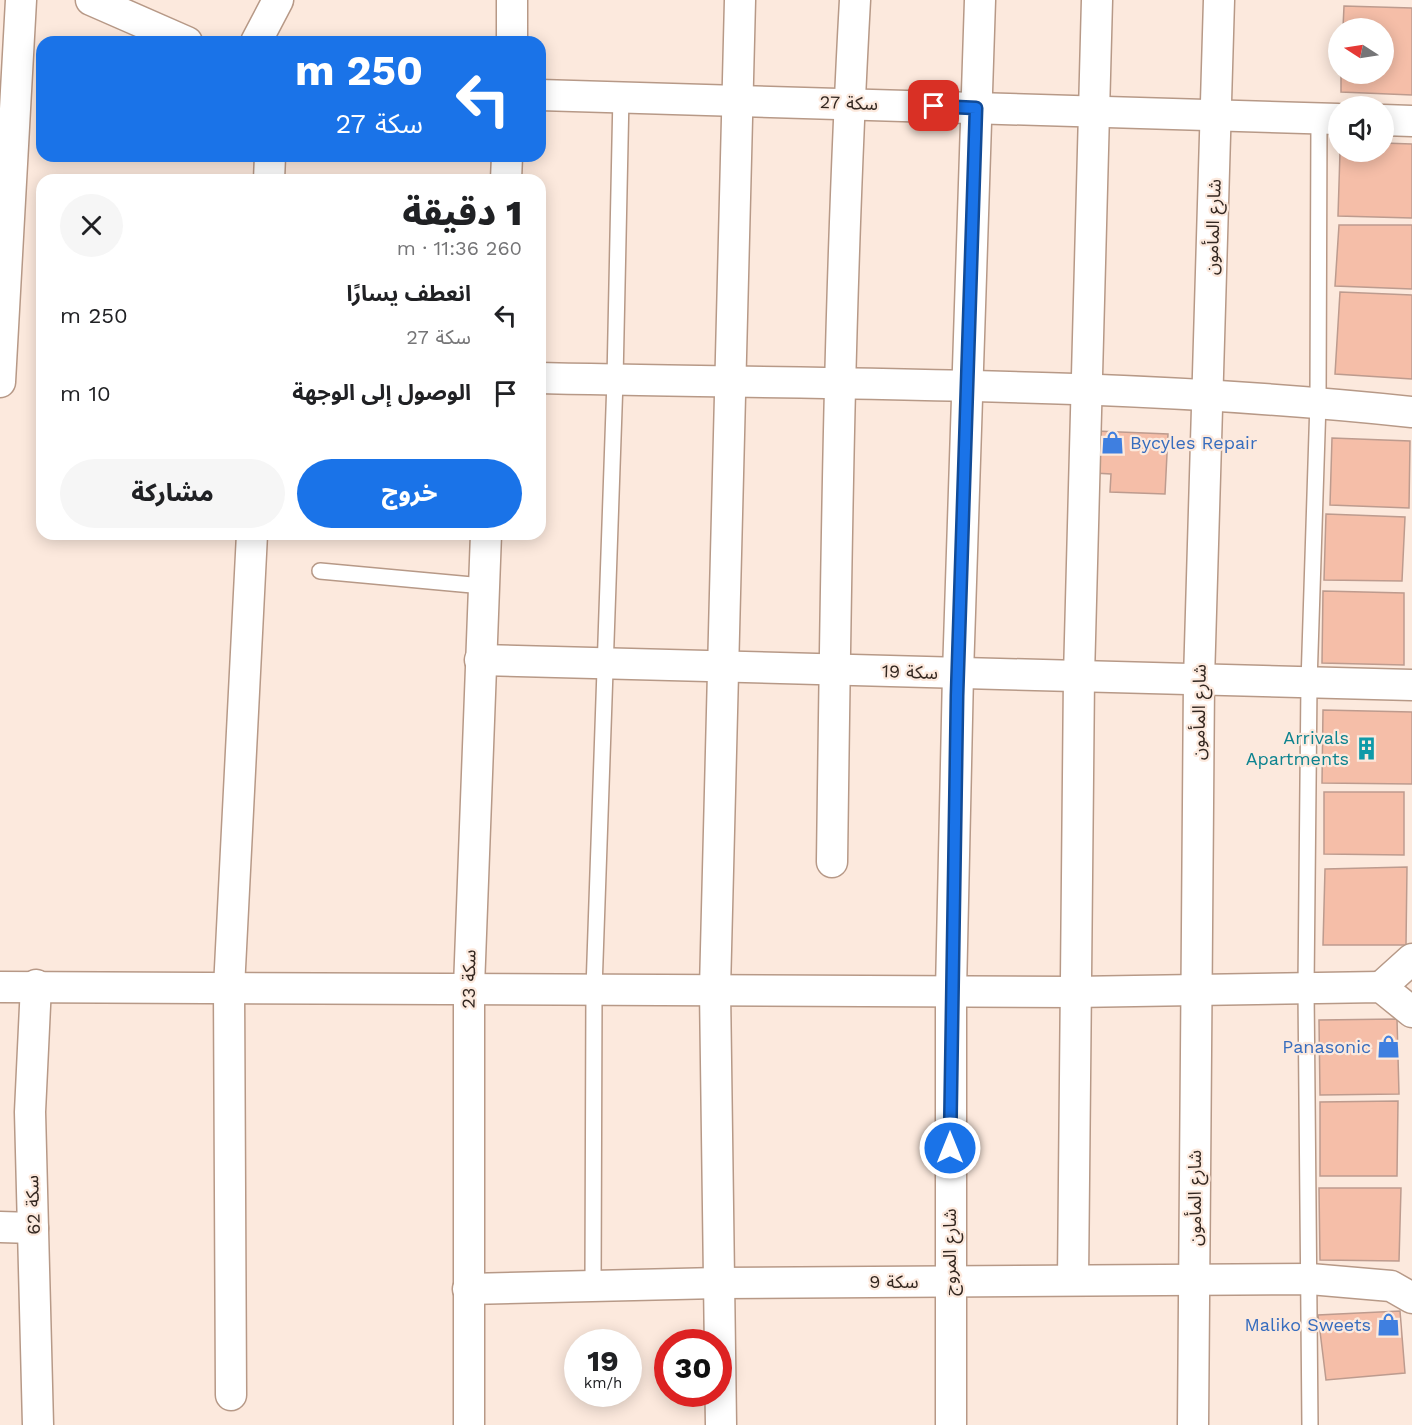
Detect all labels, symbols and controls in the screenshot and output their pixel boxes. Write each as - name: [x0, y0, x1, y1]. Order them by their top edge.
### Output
- north arrow: [1328, 18, 1394, 84]
- map controls: [1328, 18, 1394, 162]
- text: 250 m: [295, 46, 423, 95]
- icon: left: [444, 60, 522, 138]
- pin: [908, 80, 959, 131]
- icon: arrive: [917, 89, 950, 122]
- street label: سكة 27: [819, 91, 879, 114]
- button: sound: [1328, 96, 1394, 162]
- text: سكة 27: [335, 108, 423, 140]
- street label: شارع المأمون: [1200, 179, 1229, 275]
- text: 1 دقيقة: [402, 192, 522, 234]
- button: close: [60, 194, 123, 257]
- text: 260 m · 11:36: [397, 236, 522, 260]
- text: انعطف يسارًا: [347, 281, 471, 306]
- icon: left: [489, 299, 522, 332]
- text: 250 m: [60, 303, 128, 328]
- text: سكة 27: [406, 325, 471, 349]
- icon: arrive: [489, 377, 522, 410]
- text: الوصول إلى الوجهة: [292, 380, 471, 405]
- text: 10 m: [60, 381, 111, 406]
- shop icon: Bycyles Repair: [1099, 430, 1125, 456]
- place label: Bycyles Repair: [1130, 432, 1257, 453]
- button: مشاركة: [60, 459, 285, 528]
- button: خروج: [297, 459, 522, 528]
- street label: سكة 19: [882, 660, 939, 683]
- street label: شارع المأمون: [1187, 664, 1214, 760]
- place label: Arrivals Apartments: [1246, 727, 1349, 769]
- building icon: Arrivals Apartments: [1354, 735, 1380, 761]
- street label: 23 سكة: [457, 949, 480, 1009]
- shop icon: Panasonic: [1376, 1034, 1402, 1060]
- place label: Panasonic: [1282, 1036, 1371, 1057]
- position arrow: [918, 1116, 982, 1180]
- street label: شارع المأمون: [1184, 1150, 1209, 1246]
- street label: سكة 62: [21, 1175, 44, 1235]
- street label: شارع المروج: [939, 1208, 964, 1296]
- street label: سكة 9: [869, 1271, 919, 1292]
- shop icon: Maliko Sweets: [1376, 1312, 1402, 1338]
- place label: Maliko Sweets: [1245, 1314, 1371, 1335]
- speed limit sign: 30: [654, 1329, 732, 1407]
- text: 19: [587, 1343, 619, 1378]
- text: km/h: [584, 1374, 622, 1392]

